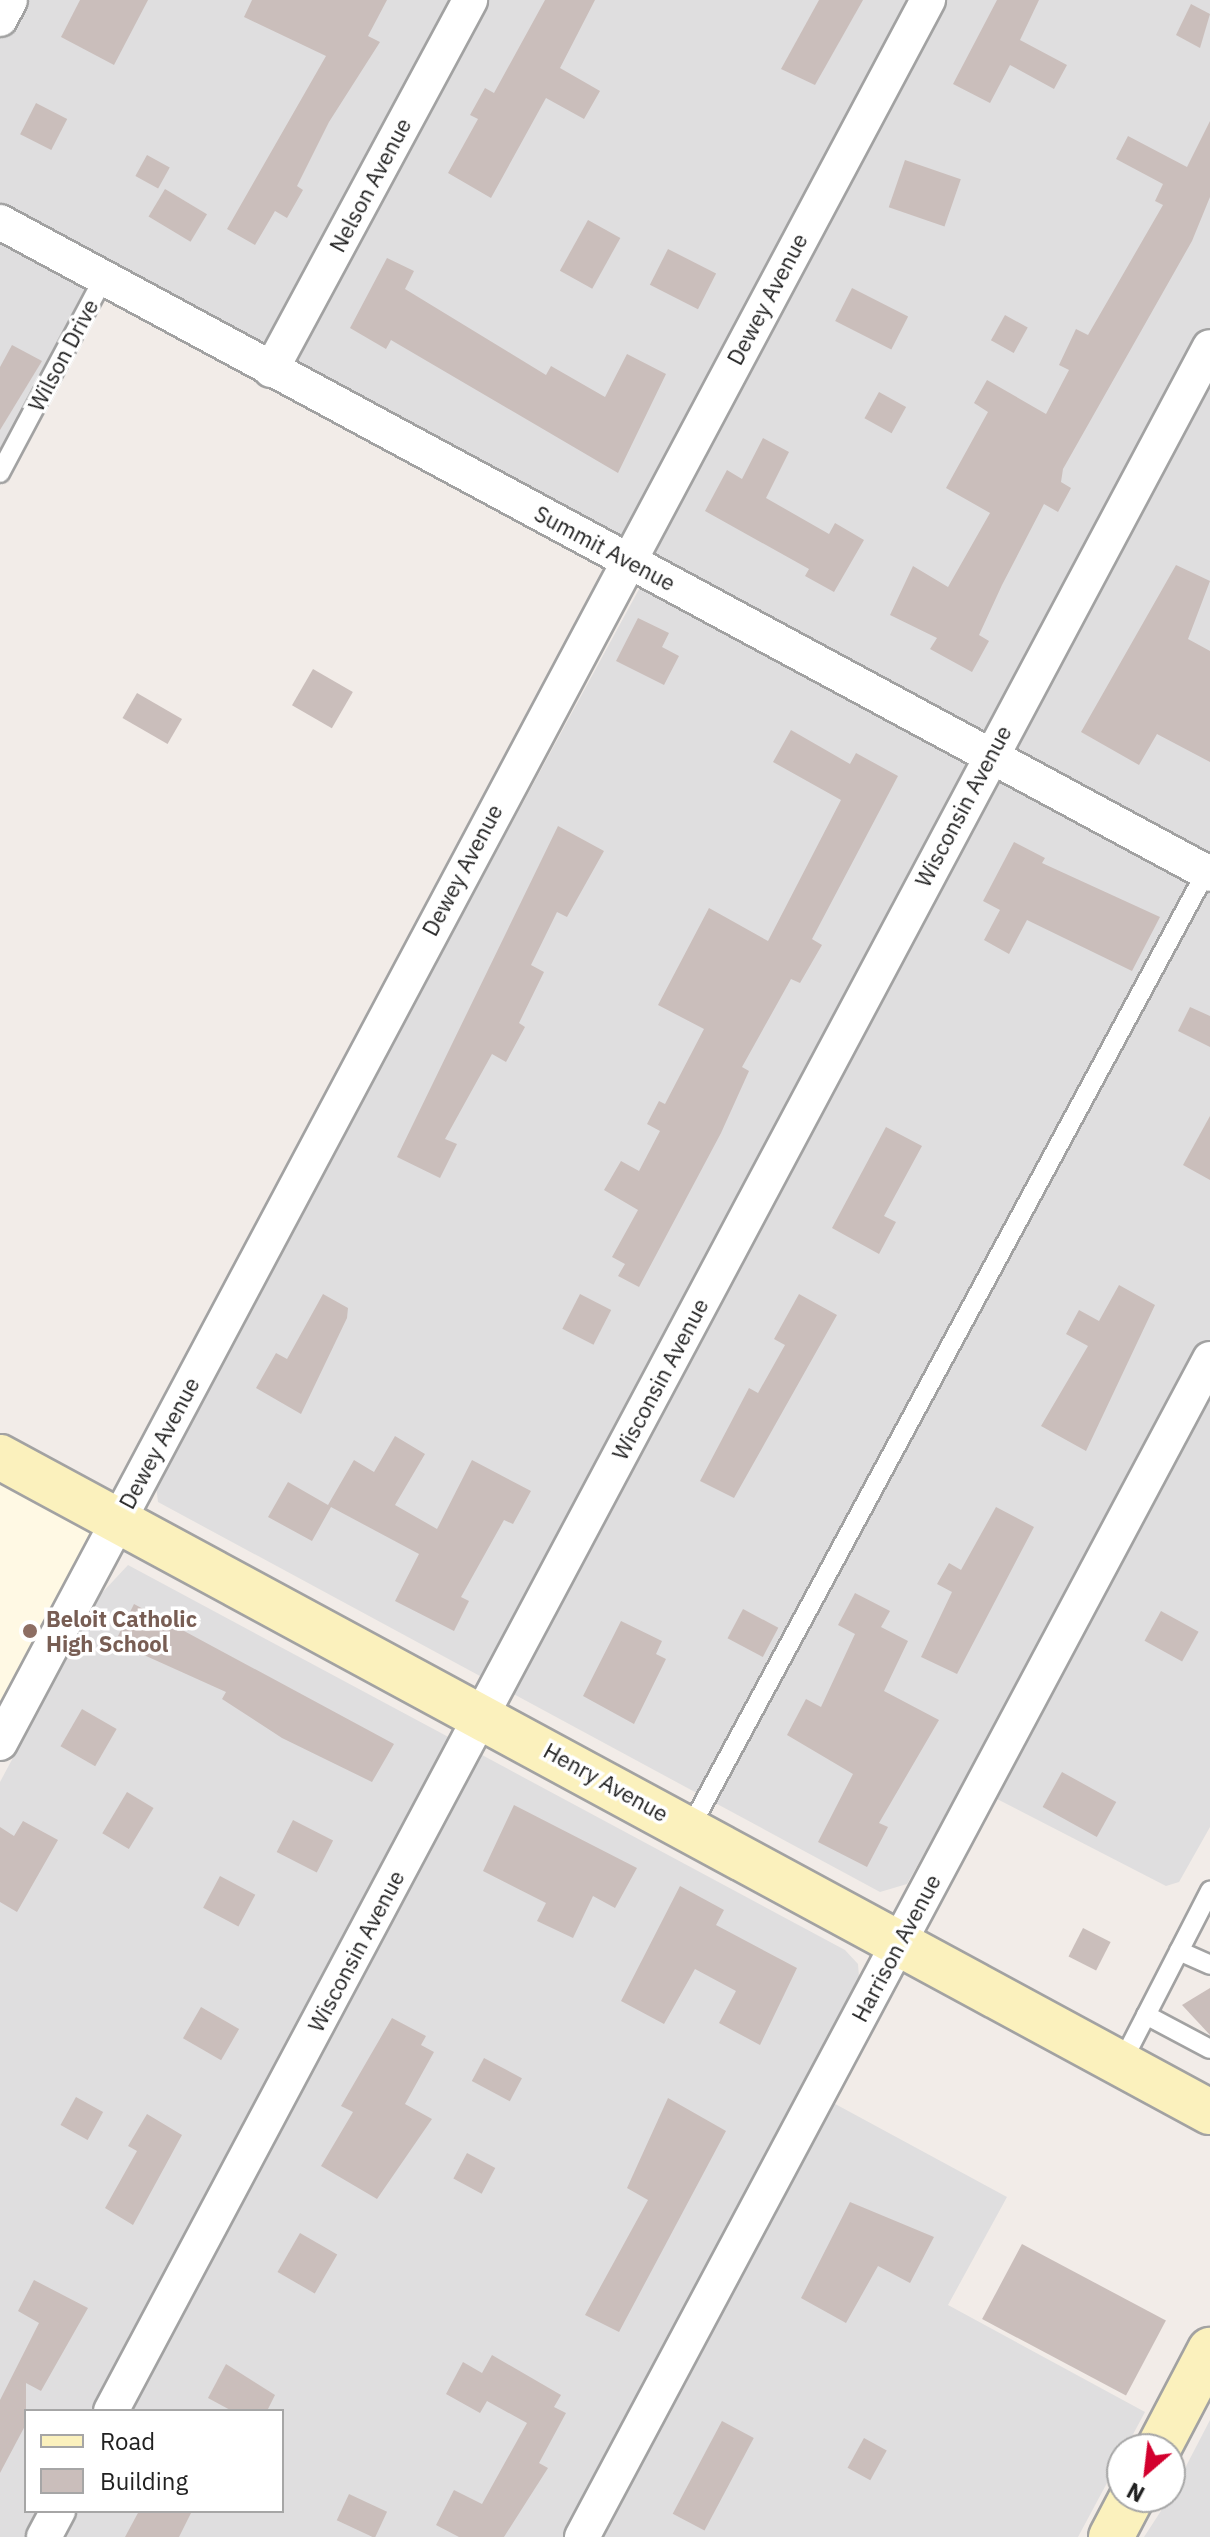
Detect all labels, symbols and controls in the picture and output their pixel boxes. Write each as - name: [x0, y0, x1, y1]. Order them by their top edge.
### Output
- street label: Nelson Avenue: [324, 114, 416, 256]
- street label: Dewey Avenue: [721, 229, 813, 369]
- street label: Wilson Drive: [23, 295, 103, 415]
- street label: Summit Avenue: [530, 500, 680, 596]
- street label: Wisconsin Avenue: [909, 721, 1017, 891]
- street label: Dewey Avenue: [416, 800, 508, 940]
- street label: Wisconsin Avenue: [606, 1294, 714, 1464]
- street label: Dewey Avenue: [113, 1373, 205, 1513]
- place label: Beloit Catholic High School: [46, 1605, 197, 1656]
- marker: Beloit Catholic High School: [21, 1622, 39, 1640]
- street label: Henry Avenue: [539, 1737, 673, 1827]
- street label: Wisconsin Avenue: [302, 1866, 410, 2036]
- street label: Harrison Avenue: [846, 1870, 946, 2026]
- legend: [24, 2409, 284, 2513]
- text: Road: [100, 2425, 155, 2457]
- north arrow: [1106, 2433, 1186, 2513]
- text: Building: [100, 2465, 188, 2497]
- text: N: [1122, 2476, 1149, 2509]

